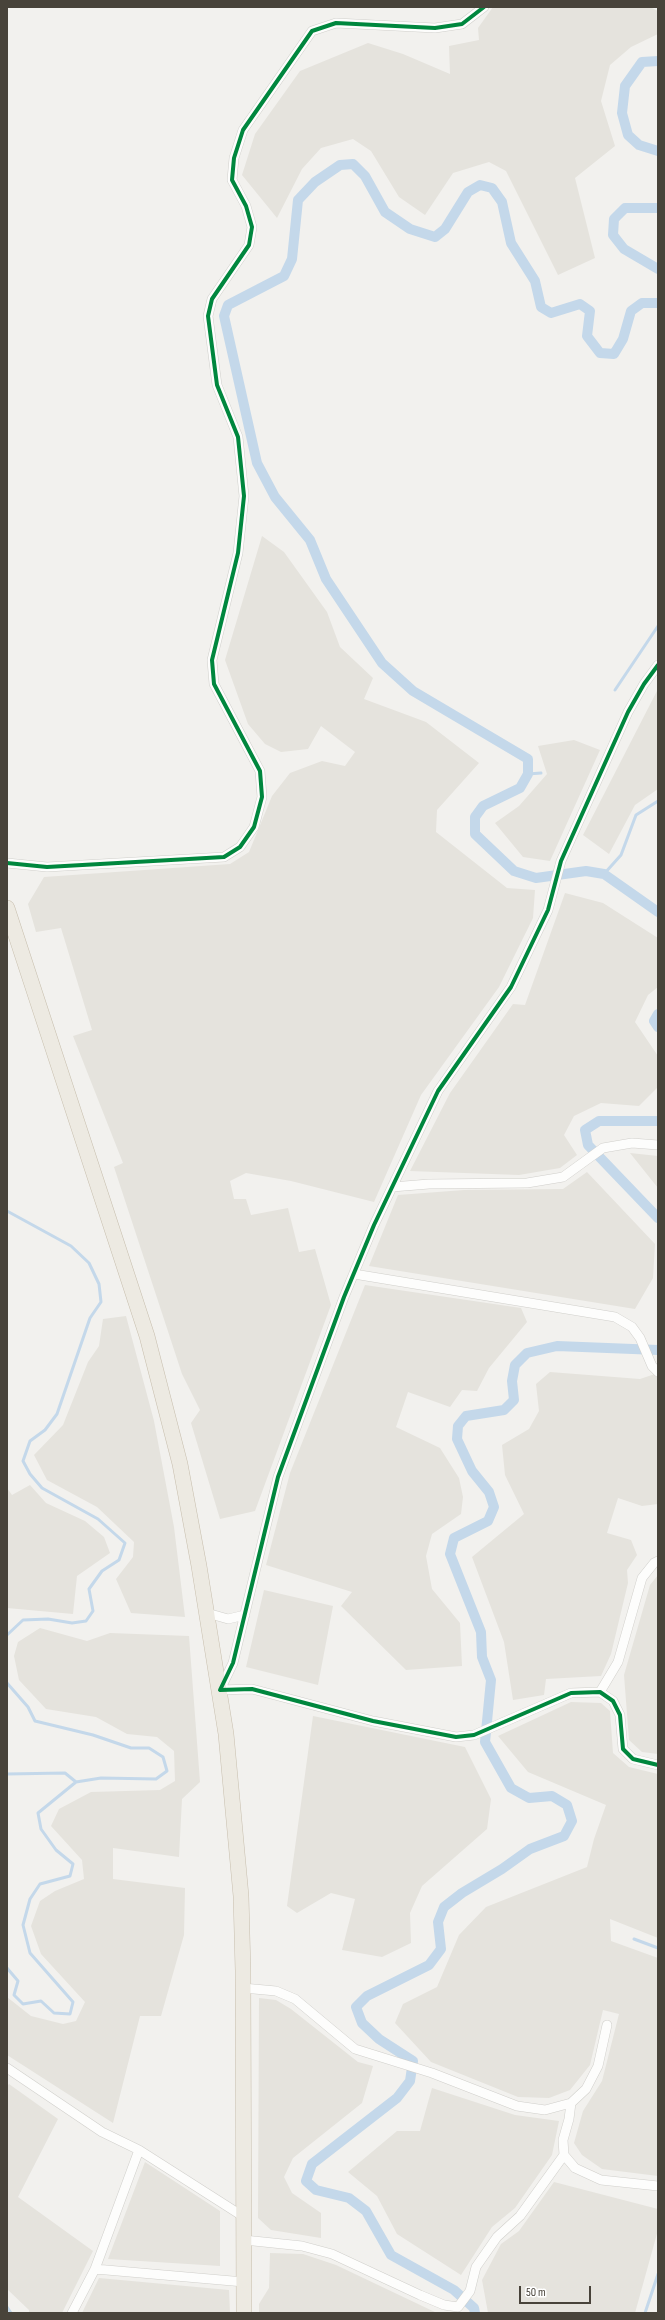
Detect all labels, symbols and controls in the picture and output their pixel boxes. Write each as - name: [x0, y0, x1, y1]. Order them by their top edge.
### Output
- scale bar: [521, 2278, 593, 2304]
- text: 50 m: [526, 2285, 546, 2300]

